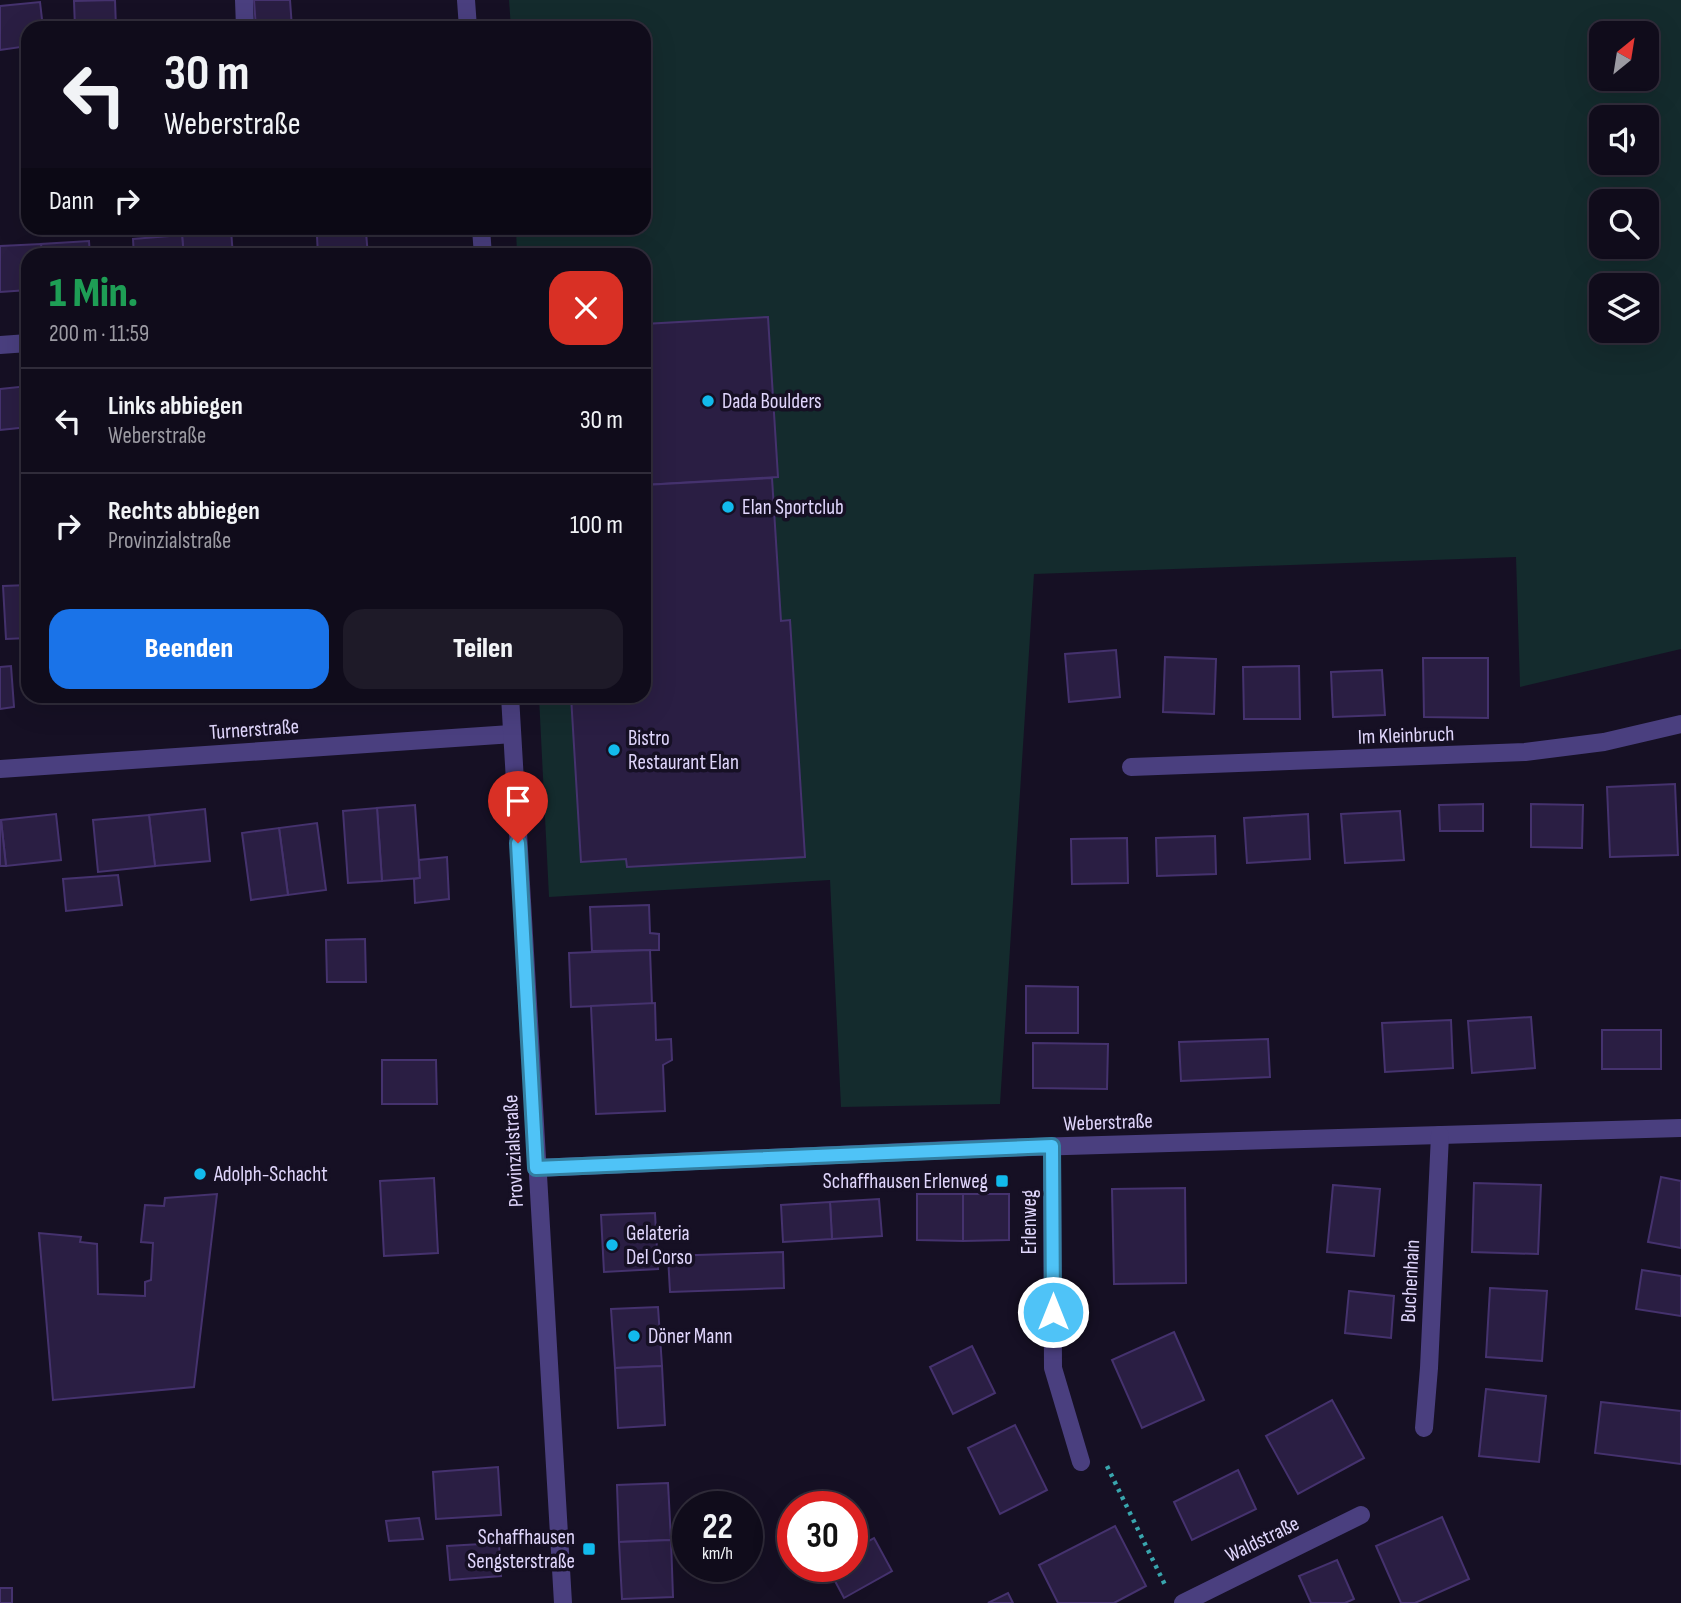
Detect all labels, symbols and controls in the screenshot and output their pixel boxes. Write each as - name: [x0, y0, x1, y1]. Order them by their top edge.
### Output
- north arrow: [1589, 21, 1659, 91]
- map controls: [1589, 21, 1659, 343]
- text: 30 m: [164, 45, 249, 104]
- icon: left: [49, 49, 140, 140]
- text: Weberstraße: [164, 105, 301, 144]
- button: sound: [1589, 105, 1659, 175]
- icon: right: [108, 182, 146, 220]
- text: Dann: [49, 186, 94, 217]
- button: search: [1589, 189, 1659, 259]
- text: 1 Min.: [49, 268, 138, 319]
- button: close: [549, 271, 623, 345]
- button: layers: [1589, 273, 1659, 343]
- text: 200 m · 11:59: [49, 320, 149, 348]
- place label: Dada Boulders: [722, 389, 822, 414]
- text: Links abbiegen: [108, 391, 243, 422]
- marker: Dada Boulders: [700, 393, 716, 409]
- icon: left: [49, 402, 87, 440]
- text: 30 m: [580, 405, 623, 436]
- text: Weberstraße: [108, 422, 206, 450]
- place label: Elan Sportclub: [742, 495, 844, 520]
- text: Rechts abbiegen: [108, 496, 260, 527]
- marker: Elan Sportclub: [720, 499, 736, 515]
- icon: right: [49, 507, 87, 545]
- text: 100 m: [570, 510, 623, 541]
- text: Provinzialstraße: [108, 527, 231, 555]
- button: Beenden: [49, 609, 329, 689]
- button: Teilen: [343, 609, 623, 689]
- street label: Turnerstraße: [208, 714, 300, 745]
- street label: Im Kleinbruch: [1357, 721, 1455, 750]
- place label: Bistro Restaurant Elan: [628, 726, 739, 775]
- marker: Bistro Restaurant Elan: [606, 742, 622, 758]
- pin: [488, 771, 548, 843]
- icon: arrive: [499, 782, 537, 820]
- street label: Provinzialstraße: [498, 1094, 529, 1208]
- street label: Weberstraße: [1063, 1108, 1153, 1137]
- place label: Adolph-Schacht: [213, 1162, 328, 1187]
- marker: Adolph-Schacht: [192, 1166, 208, 1182]
- place label: Schaffhausen Erlenweg: [823, 1169, 988, 1194]
- marker: Schaffhausen Erlenweg: [994, 1173, 1010, 1189]
- street label: Erlenweg: [1017, 1190, 1042, 1254]
- place label: Gelateria Del Corso: [626, 1221, 693, 1270]
- marker: Gelateria Del Corso: [604, 1237, 620, 1253]
- street label: Buchenhain: [1396, 1239, 1425, 1323]
- position arrow: [1016, 1275, 1090, 1349]
- place label: Döner Mann: [648, 1324, 732, 1349]
- marker: Döner Mann: [626, 1328, 642, 1344]
- speed limit sign: 30: [777, 1491, 868, 1582]
- text: 22: [702, 1506, 733, 1549]
- street label: Waldstraße: [1221, 1511, 1303, 1568]
- place label: Schaffhausen Sengsterstraße: [467, 1525, 575, 1574]
- marker: Schaffhausen Sengsterstraße: [581, 1541, 597, 1557]
- text: km/h: [702, 1543, 733, 1564]

